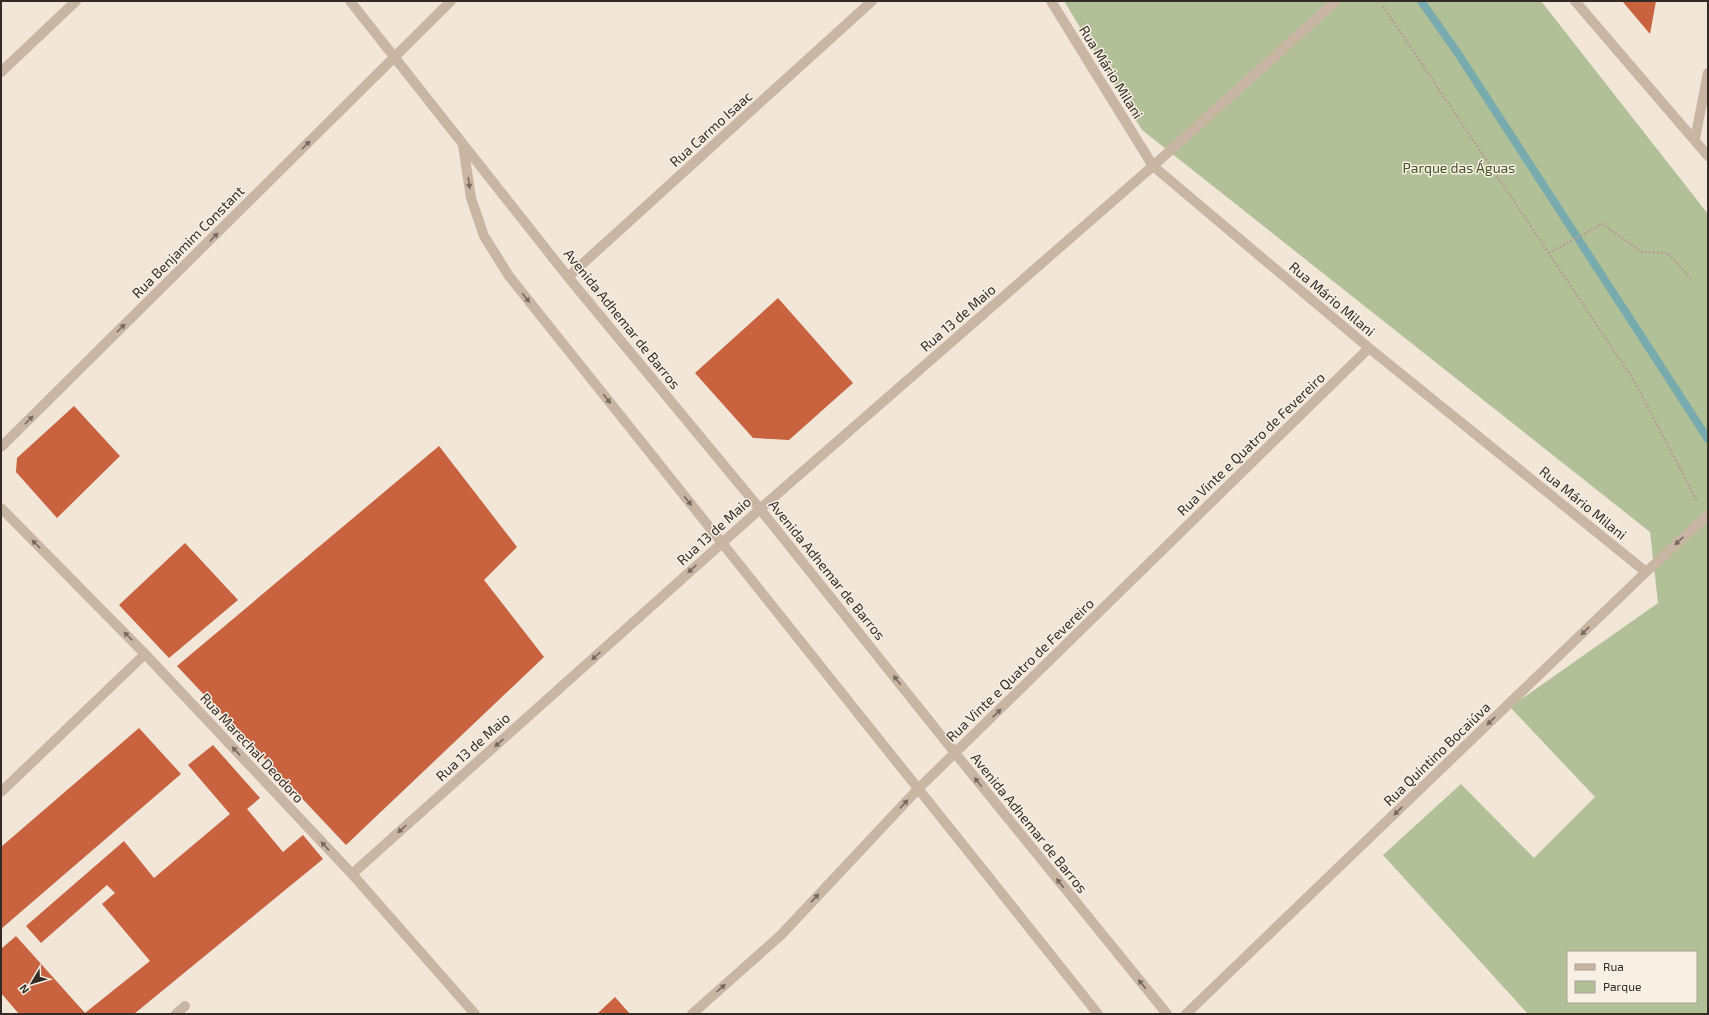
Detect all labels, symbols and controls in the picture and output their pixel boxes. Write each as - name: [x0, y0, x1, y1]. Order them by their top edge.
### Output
- street label: Rua Mário Milani: [1076, 22, 1147, 122]
- street label: Rua Carmo Isaac: [666, 87, 756, 170]
- one-way arrow: [301, 140, 311, 150]
- park label: Parque das Águas: [1403, 159, 1515, 176]
- one-way arrow: [466, 177, 472, 189]
- street label: Rua Benjamim Constant: [128, 182, 247, 301]
- one-way arrow: [209, 232, 218, 242]
- street label: Avenida Adhemar de Barros: [561, 245, 684, 392]
- street label: Rua Mário Milani: [1286, 258, 1379, 339]
- street label: Rua 13 de Maio: [917, 280, 999, 355]
- one-way arrow: [521, 292, 530, 303]
- one-way arrow: [116, 323, 126, 333]
- street label: Rua Vinte e Quatro de Fevereiro: [1173, 368, 1328, 519]
- one-way arrow: [603, 394, 611, 405]
- one-way arrow: [24, 415, 34, 424]
- street label: Rua Mário Milani: [1536, 462, 1630, 543]
- street label: Rua 13 de Maio: [673, 493, 754, 568]
- one-way arrow: [684, 496, 692, 507]
- street label: Avenida Adhemar de Barros: [766, 496, 889, 643]
- one-way arrow: [1674, 537, 1685, 546]
- one-way arrow: [31, 539, 41, 549]
- one-way arrow: [688, 564, 697, 573]
- street label: Rua Vinte e Quatro de Fevereiro: [942, 594, 1097, 745]
- one-way arrow: [1580, 626, 1590, 636]
- one-way arrow: [123, 631, 132, 641]
- one-way arrow: [590, 651, 601, 660]
- one-way arrow: [893, 675, 901, 686]
- street label: Rua Marechal Deodoro: [197, 689, 308, 806]
- street label: Rua Quintino Bocaiúva: [1380, 698, 1494, 809]
- one-way arrow: [992, 708, 1002, 717]
- street label: Rua 13 de Maio: [432, 709, 513, 784]
- one-way arrow: [1486, 716, 1496, 726]
- one-way arrow: [494, 738, 504, 747]
- one-way arrow: [231, 746, 241, 756]
- street label: Avenida Adhemar de Barros: [968, 749, 1091, 896]
- one-way arrow: [974, 777, 983, 787]
- one-way arrow: [899, 799, 908, 808]
- one-way arrow: [1393, 806, 1403, 816]
- one-way arrow: [397, 825, 407, 834]
- one-way arrow: [320, 841, 330, 851]
- one-way arrow: [1056, 877, 1065, 888]
- one-way arrow: [810, 894, 819, 903]
- legend: [1567, 951, 1697, 1003]
- text: Rua: [1603, 959, 1624, 973]
- north arrow: [12, 963, 52, 1003]
- one-way arrow: [1138, 978, 1147, 989]
- text: Parque: [1603, 979, 1641, 993]
- text: N: [16, 982, 31, 997]
- one-way arrow: [716, 983, 726, 993]

